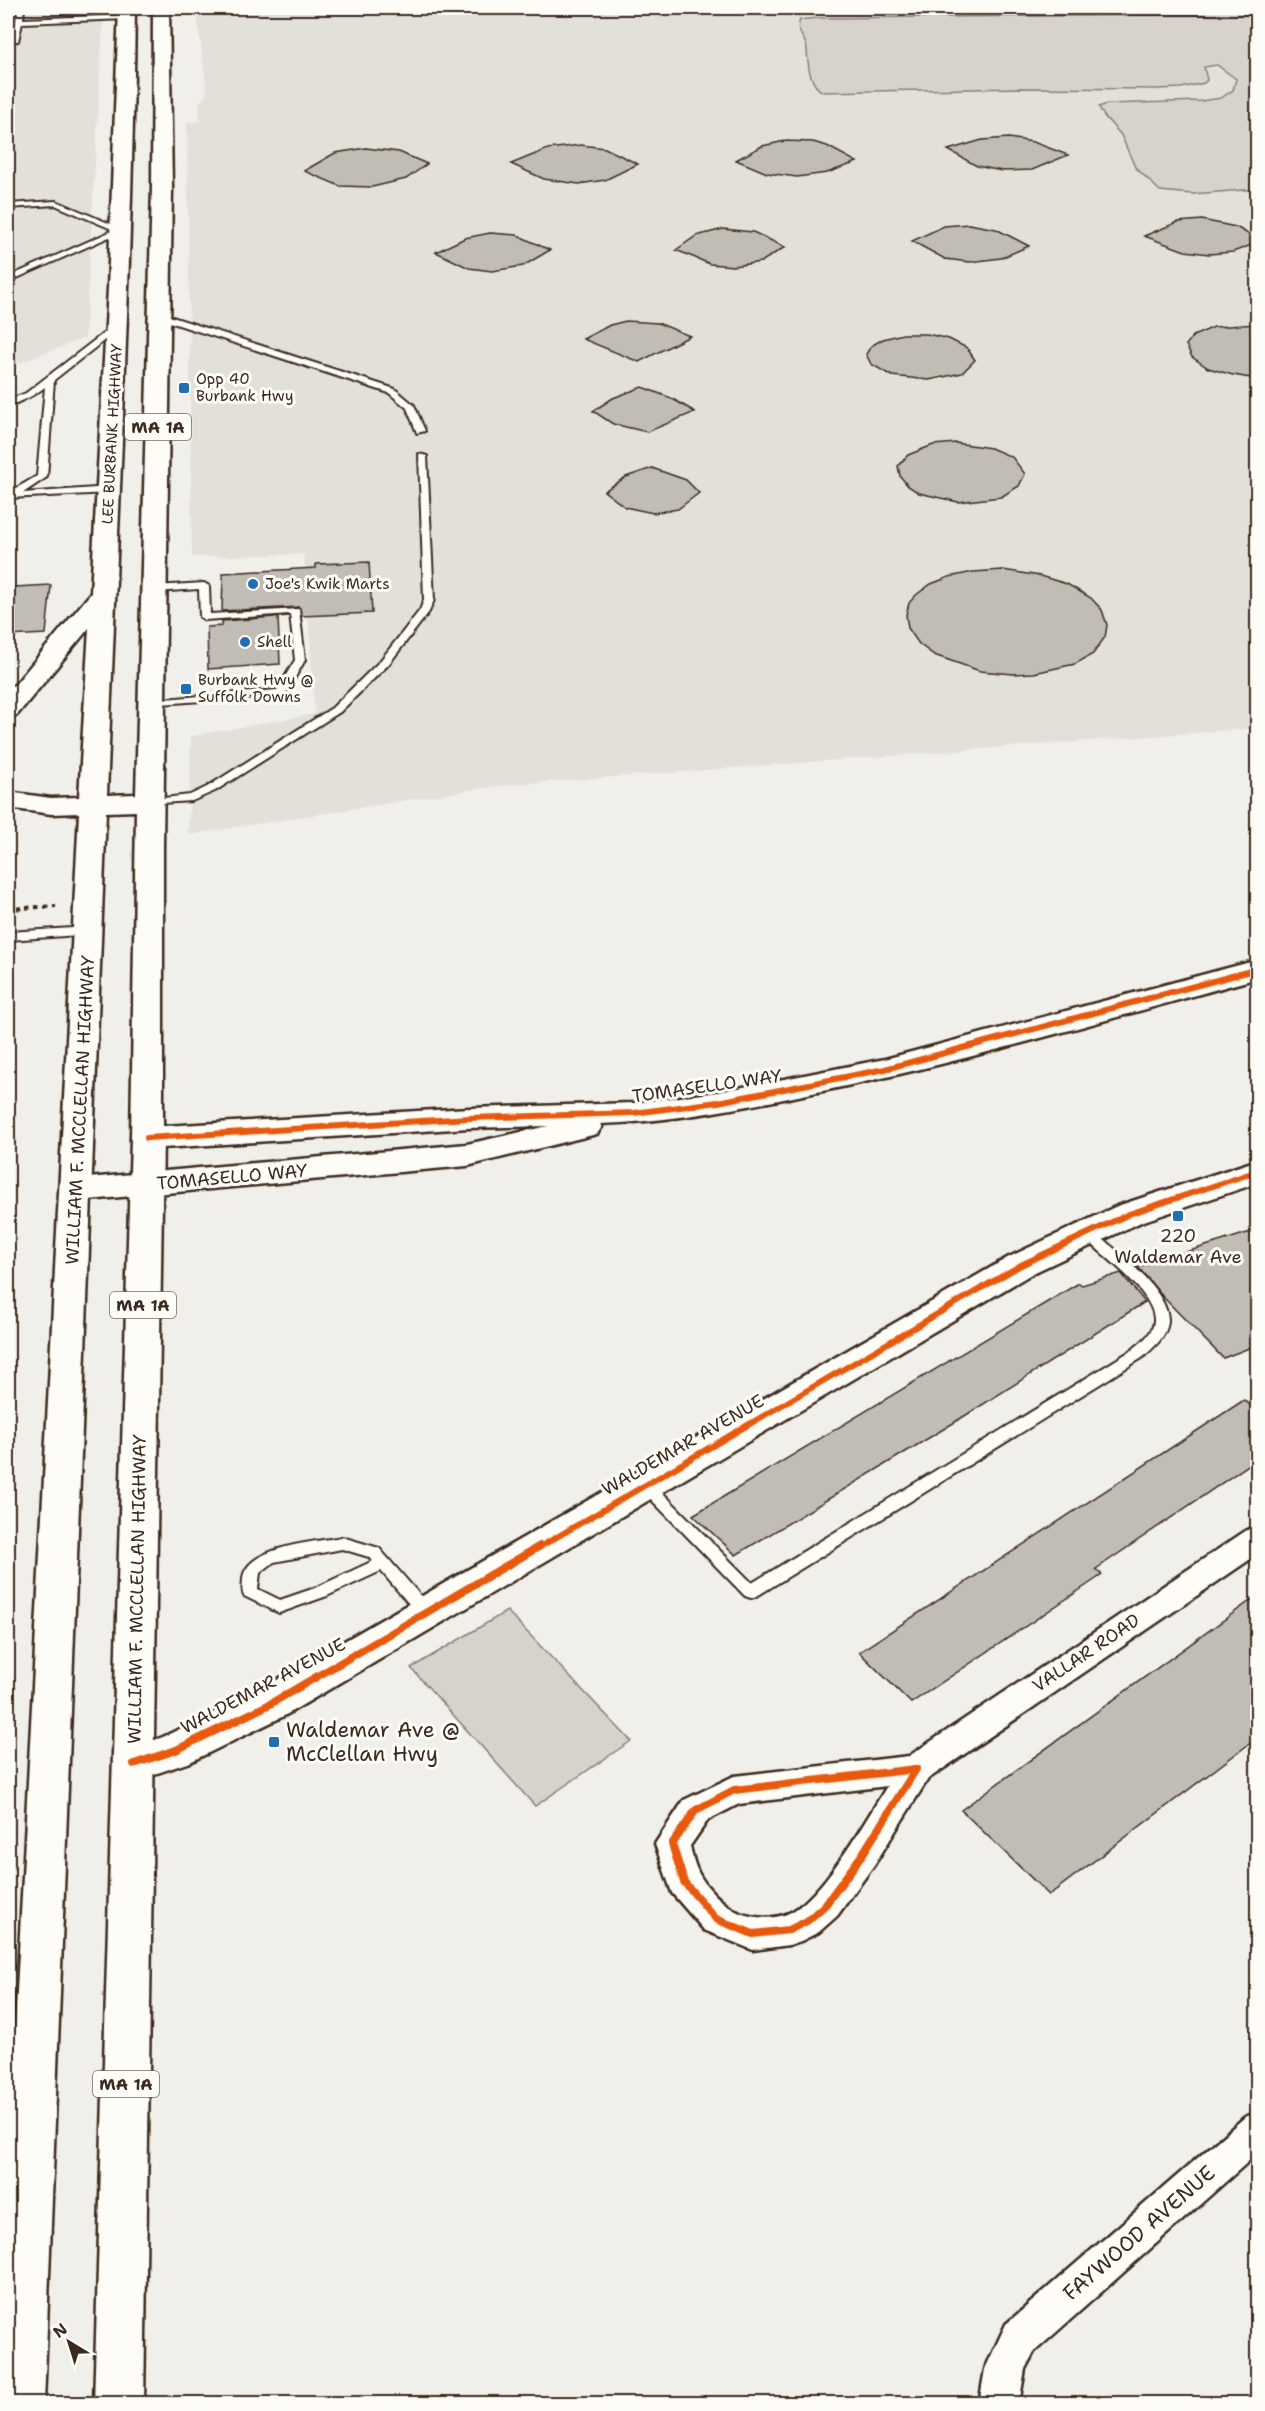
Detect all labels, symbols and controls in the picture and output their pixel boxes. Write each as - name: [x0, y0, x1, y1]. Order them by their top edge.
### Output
- street label: LEE BURBANK HIGHWAY: [97, 343, 127, 525]
- place label: Opp 40 Burbank Hwy: [196, 369, 294, 406]
- marker: Opp 40 Burbank Hwy: [177, 381, 191, 395]
- road number: MA 1A: [125, 414, 191, 440]
- place label: Joe's Kwik Marts: [265, 574, 390, 594]
- marker: Joe's Kwik Marts: [246, 577, 260, 591]
- place label: Shell: [257, 632, 292, 652]
- marker: Shell: [238, 635, 252, 649]
- place label: Burbank Hwy @ Suffolk Downs: [198, 670, 314, 707]
- marker: Burbank Hwy @ Suffolk Downs: [179, 682, 193, 696]
- street label: WILLIAM F. MCCLELLAN HIGHWAY: [60, 955, 100, 1265]
- street label: TOMASELLO WAY: [631, 1064, 784, 1108]
- street label: TOMASELLO WAY: [156, 1158, 308, 1196]
- marker: 220 Waldemar Ave: [1171, 1209, 1185, 1223]
- place label: 220 Waldemar Ave: [1114, 1224, 1242, 1269]
- road number: MA 1A: [110, 1292, 176, 1318]
- street label: WALDEMAR AVENUE: [598, 1389, 768, 1501]
- street label: WILLIAM F. MCCLELLAN HIGHWAY: [122, 1434, 152, 1744]
- street label: VALLAR ROAD: [1028, 1608, 1144, 1698]
- street label: WALDEMAR AVENUE: [176, 1632, 350, 1740]
- place label: Waldemar Ave @ McClellan Hwy: [286, 1716, 460, 1768]
- marker: Waldemar Ave @ McClellan Hwy: [267, 1735, 281, 1749]
- road number: MA 1A: [93, 2071, 159, 2097]
- street label: FAYWOOD AVENUE: [1057, 2159, 1221, 2307]
- north arrow: [39, 2312, 99, 2372]
- text: N: [49, 2318, 72, 2343]

